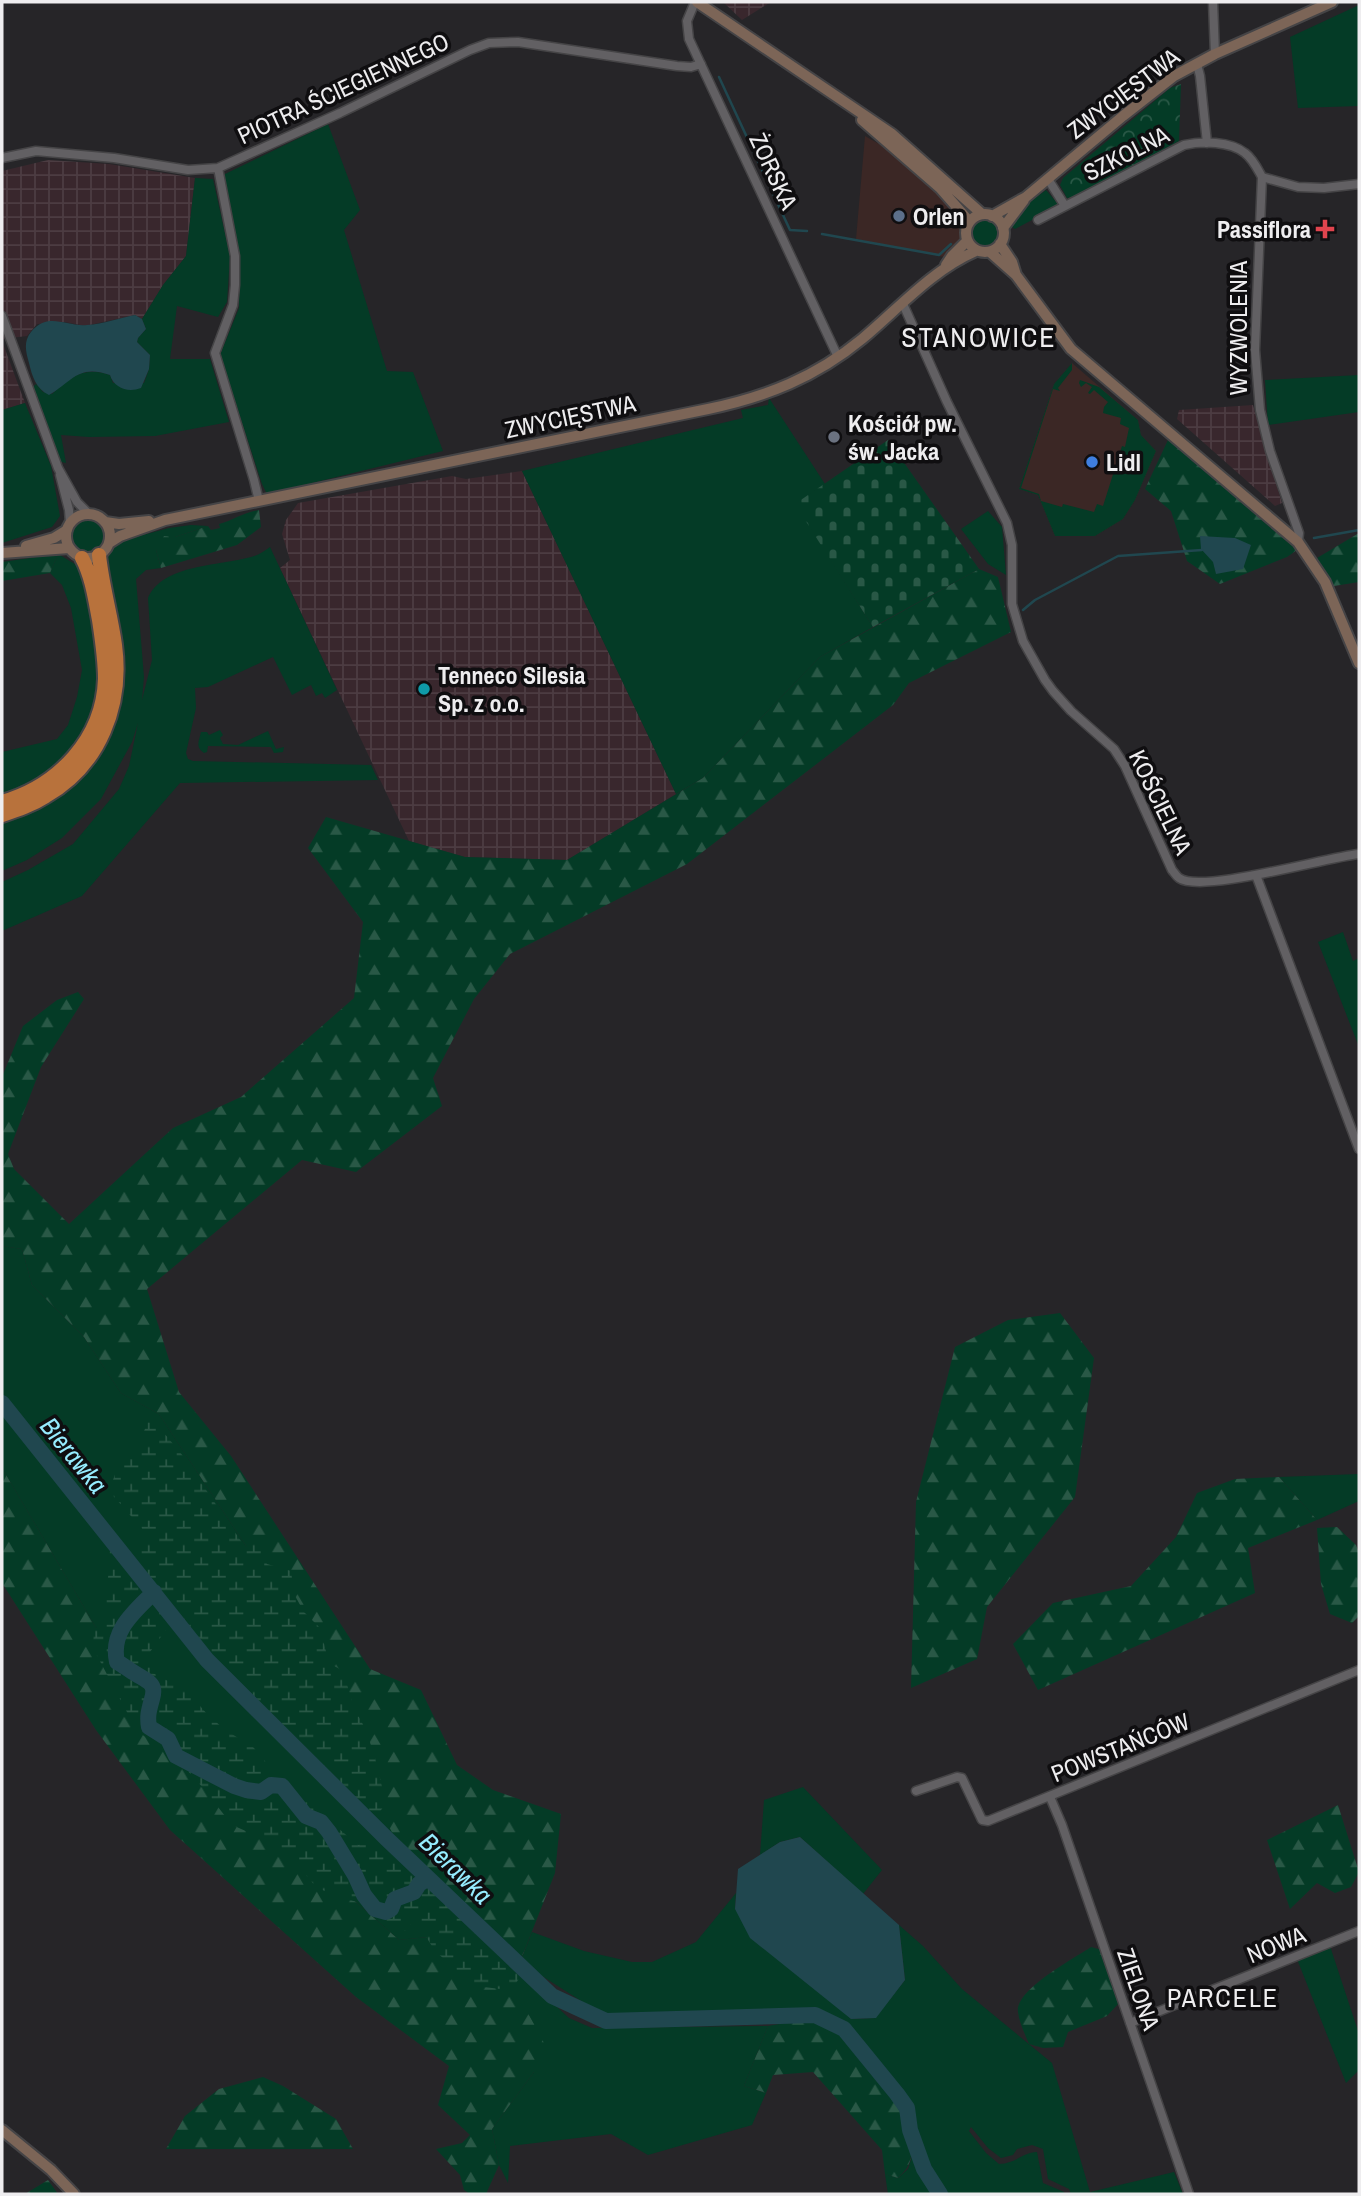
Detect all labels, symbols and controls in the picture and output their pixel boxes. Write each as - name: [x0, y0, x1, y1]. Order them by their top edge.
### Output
- street label: PIOTRA ŚCIEGIENNEGO: [232, 25, 454, 151]
- street label: ZWYCIĘSTWA: [1060, 40, 1186, 146]
- street label: SZKOLNA: [1078, 117, 1175, 188]
- street label: ŻORSKA: [742, 128, 806, 215]
- place label: Orlen: [913, 200, 964, 232]
- marker: Orlen: [891, 208, 907, 224]
- place label: Passiflora: [1217, 213, 1311, 245]
- marker: Passiflora: [1317, 221, 1333, 237]
- street label: WYZWOLENIA: [1222, 260, 1254, 395]
- district label: STANOWICE: [901, 318, 1057, 356]
- street label: ZWYCIĘSTWA: [502, 386, 639, 445]
- place label: Kościół pw. św. Jacka: [848, 407, 957, 467]
- marker: Kościół pw. św. Jacka: [826, 429, 842, 445]
- place label: Lidl: [1106, 446, 1141, 478]
- marker: Lidl: [1084, 454, 1100, 470]
- place label: Tenneco Silesia Sp. z o.o.: [438, 659, 585, 719]
- marker: Tenneco Silesia Sp. z o.o.: [416, 681, 432, 697]
- street label: KOŚCIELNA: [1122, 744, 1200, 860]
- water label: Bierawka: [32, 1409, 116, 1501]
- street label: POWSTAŃCÓW: [1046, 1705, 1194, 1789]
- water label: Bierawka: [412, 1825, 500, 1912]
- street label: NOWA: [1242, 1918, 1311, 1970]
- street label: ZIELONA: [1110, 1944, 1168, 2035]
- district label: PARCELE: [1167, 1980, 1279, 2015]

